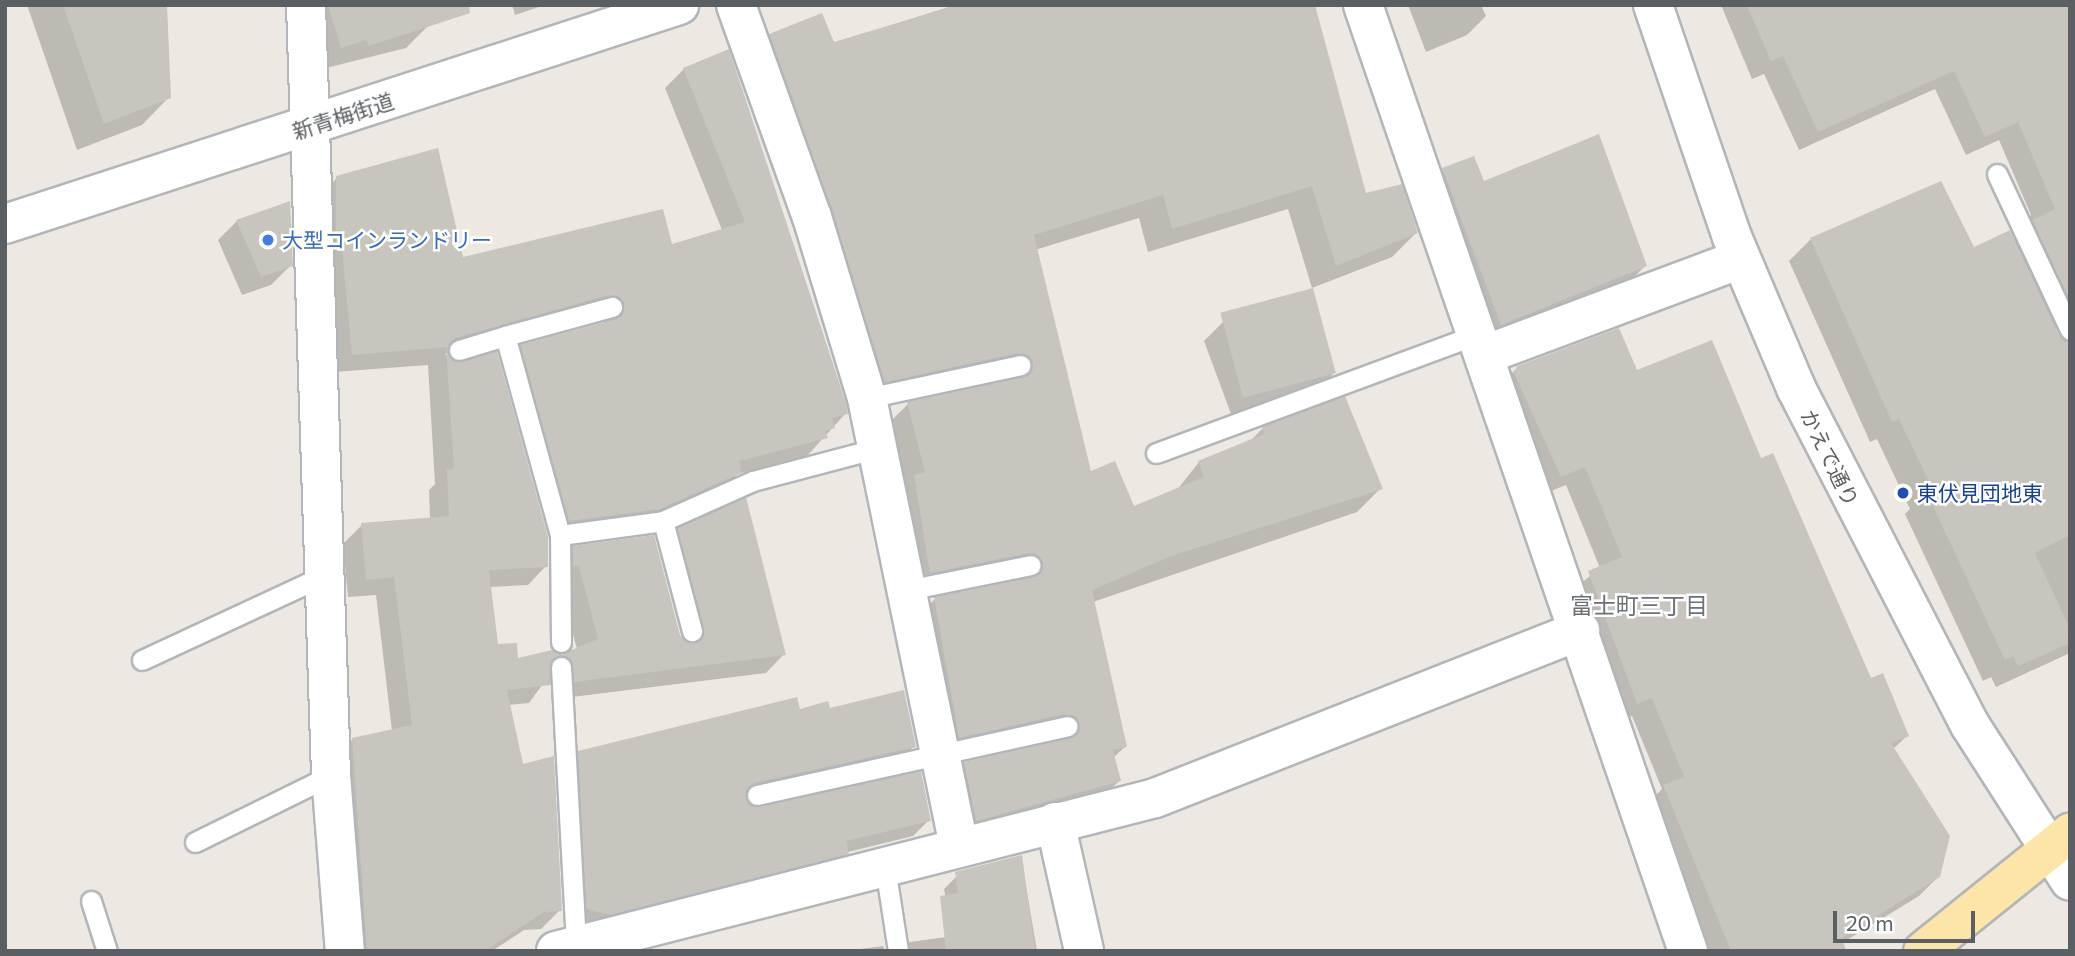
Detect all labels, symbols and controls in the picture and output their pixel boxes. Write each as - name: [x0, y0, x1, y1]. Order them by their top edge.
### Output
- street label: 新青梅街道: [289, 88, 397, 144]
- place label: 大型コインランドリー: [282, 227, 492, 253]
- marker: 大型コインランドリー: [260, 232, 276, 248]
- street label: かえで通り: [1796, 405, 1864, 511]
- place label: 東伏見団地東: [1917, 480, 2043, 506]
- marker: 東伏見団地東: [1895, 485, 1911, 501]
- district label: 富士町三丁目: [1570, 591, 1708, 619]
- scale bar: [1837, 897, 1979, 941]
- text: 20 m: [1846, 910, 1894, 935]

